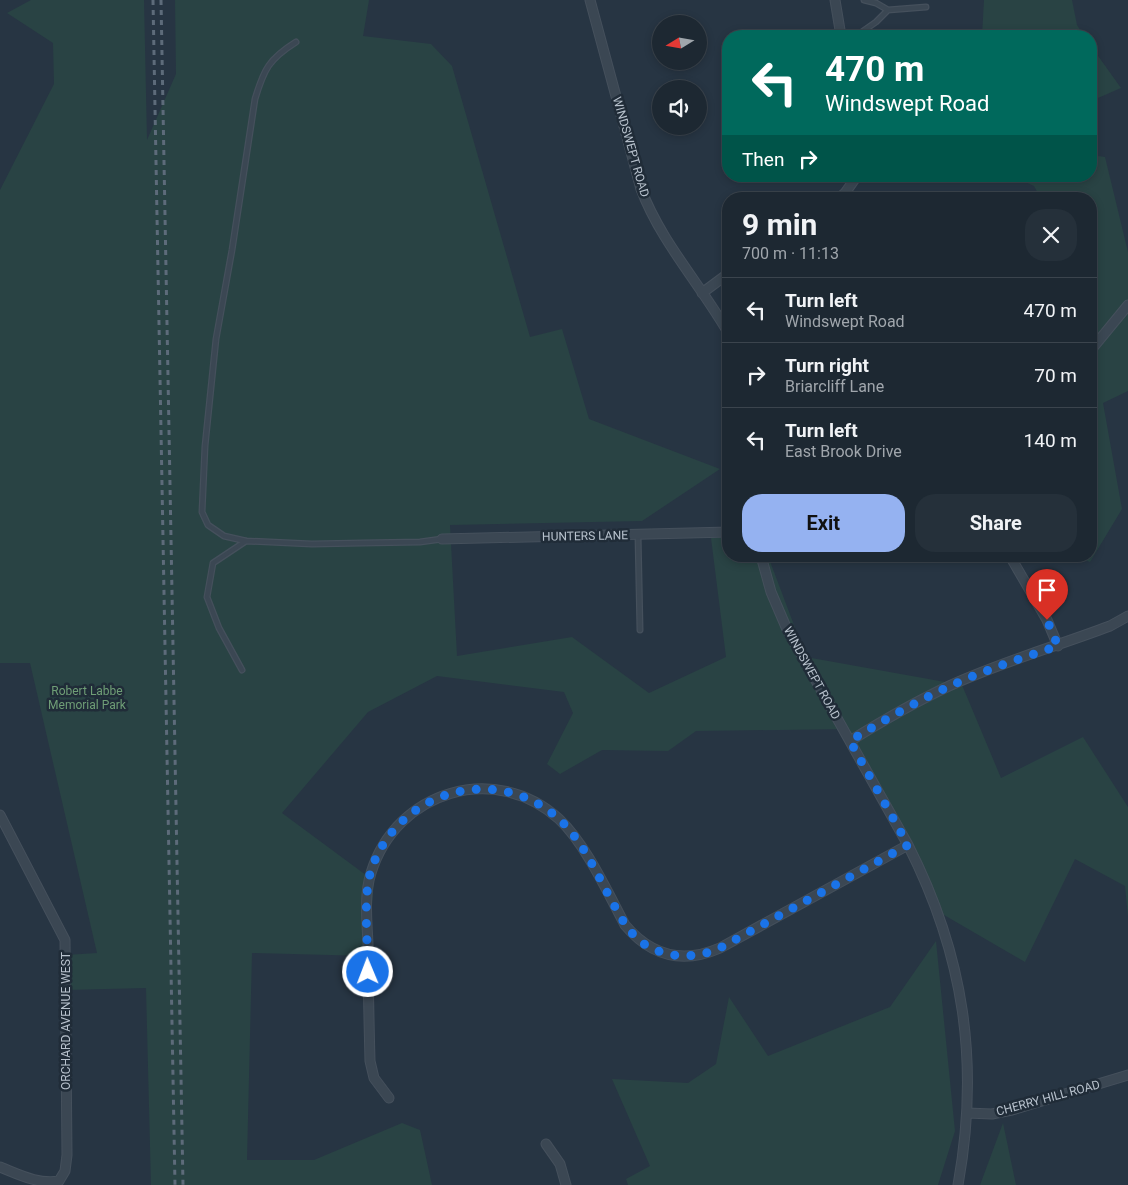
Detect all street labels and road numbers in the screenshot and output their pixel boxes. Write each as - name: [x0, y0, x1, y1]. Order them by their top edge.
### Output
- street label: WINDSWEPT ROAD: [610, 95, 652, 199]
- street label: HUNTERS LANE: [542, 528, 628, 544]
- street label: WINDSWEPT ROAD: [781, 624, 843, 722]
- street label: ORCHARD AVENUE WEST: [59, 952, 73, 1090]
- street label: CHERRY HILL ROAD: [995, 1077, 1102, 1119]

